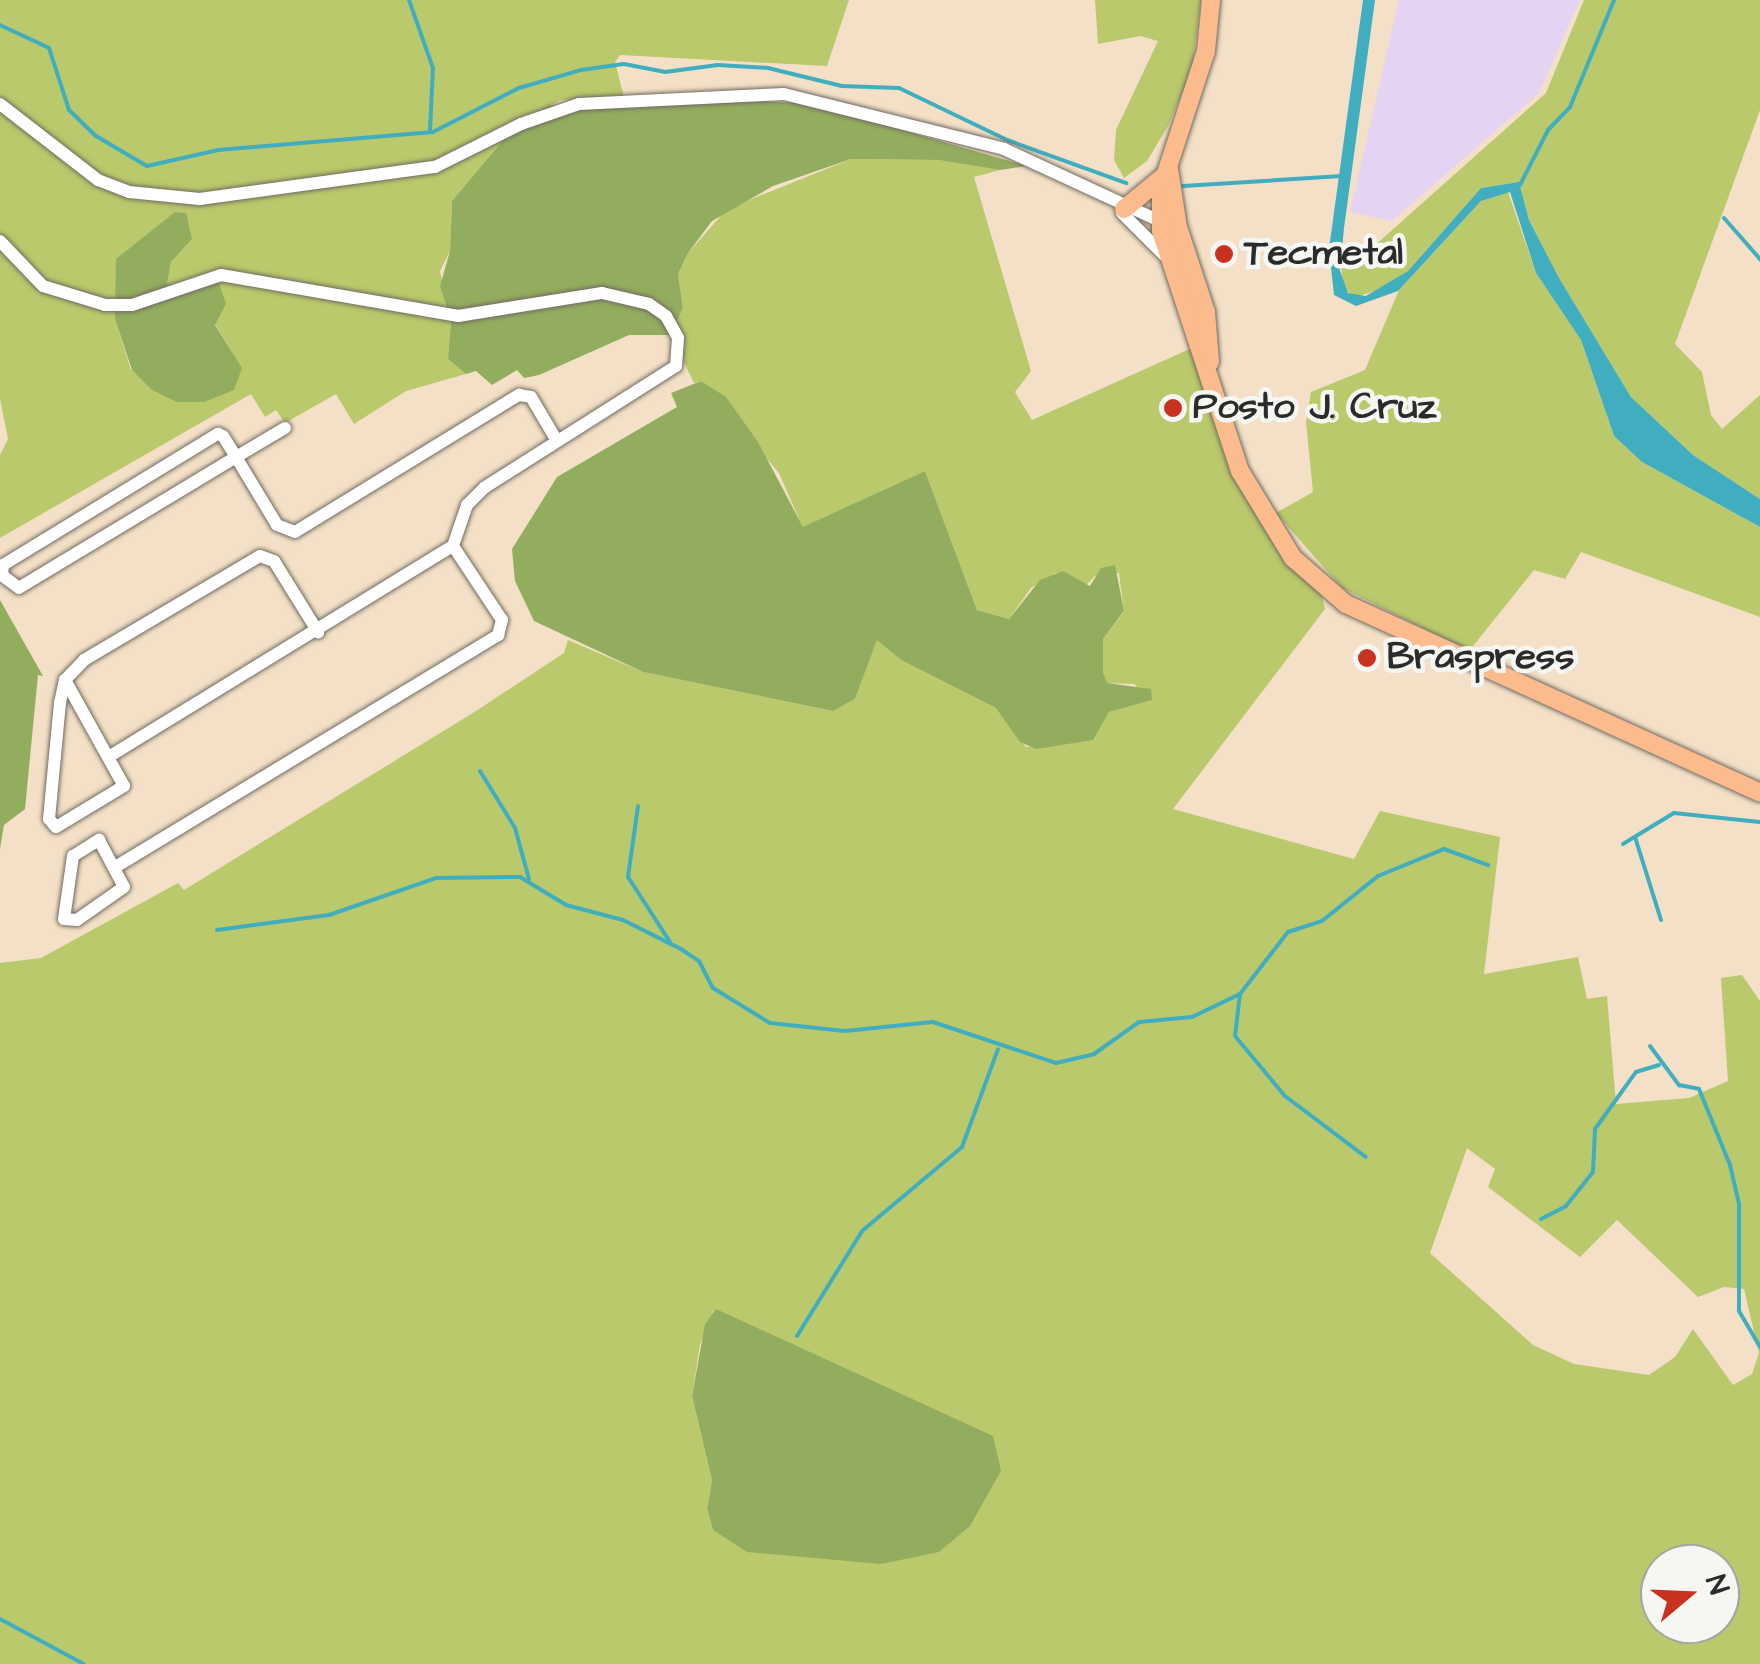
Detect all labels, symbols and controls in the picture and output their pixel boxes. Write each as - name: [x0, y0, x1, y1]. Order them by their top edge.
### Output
- place label: Tecmetal: [1244, 231, 1403, 277]
- marker: Tecmetal: [1213, 243, 1235, 265]
- place label: Posto J. Cruz: [1193, 385, 1436, 431]
- marker: Posto J. Cruz: [1162, 397, 1184, 419]
- place label: Braspress: [1387, 635, 1574, 681]
- marker: Braspress: [1356, 647, 1378, 669]
- north arrow: [1640, 1544, 1740, 1644]
- text: N: [1696, 1570, 1738, 1599]

